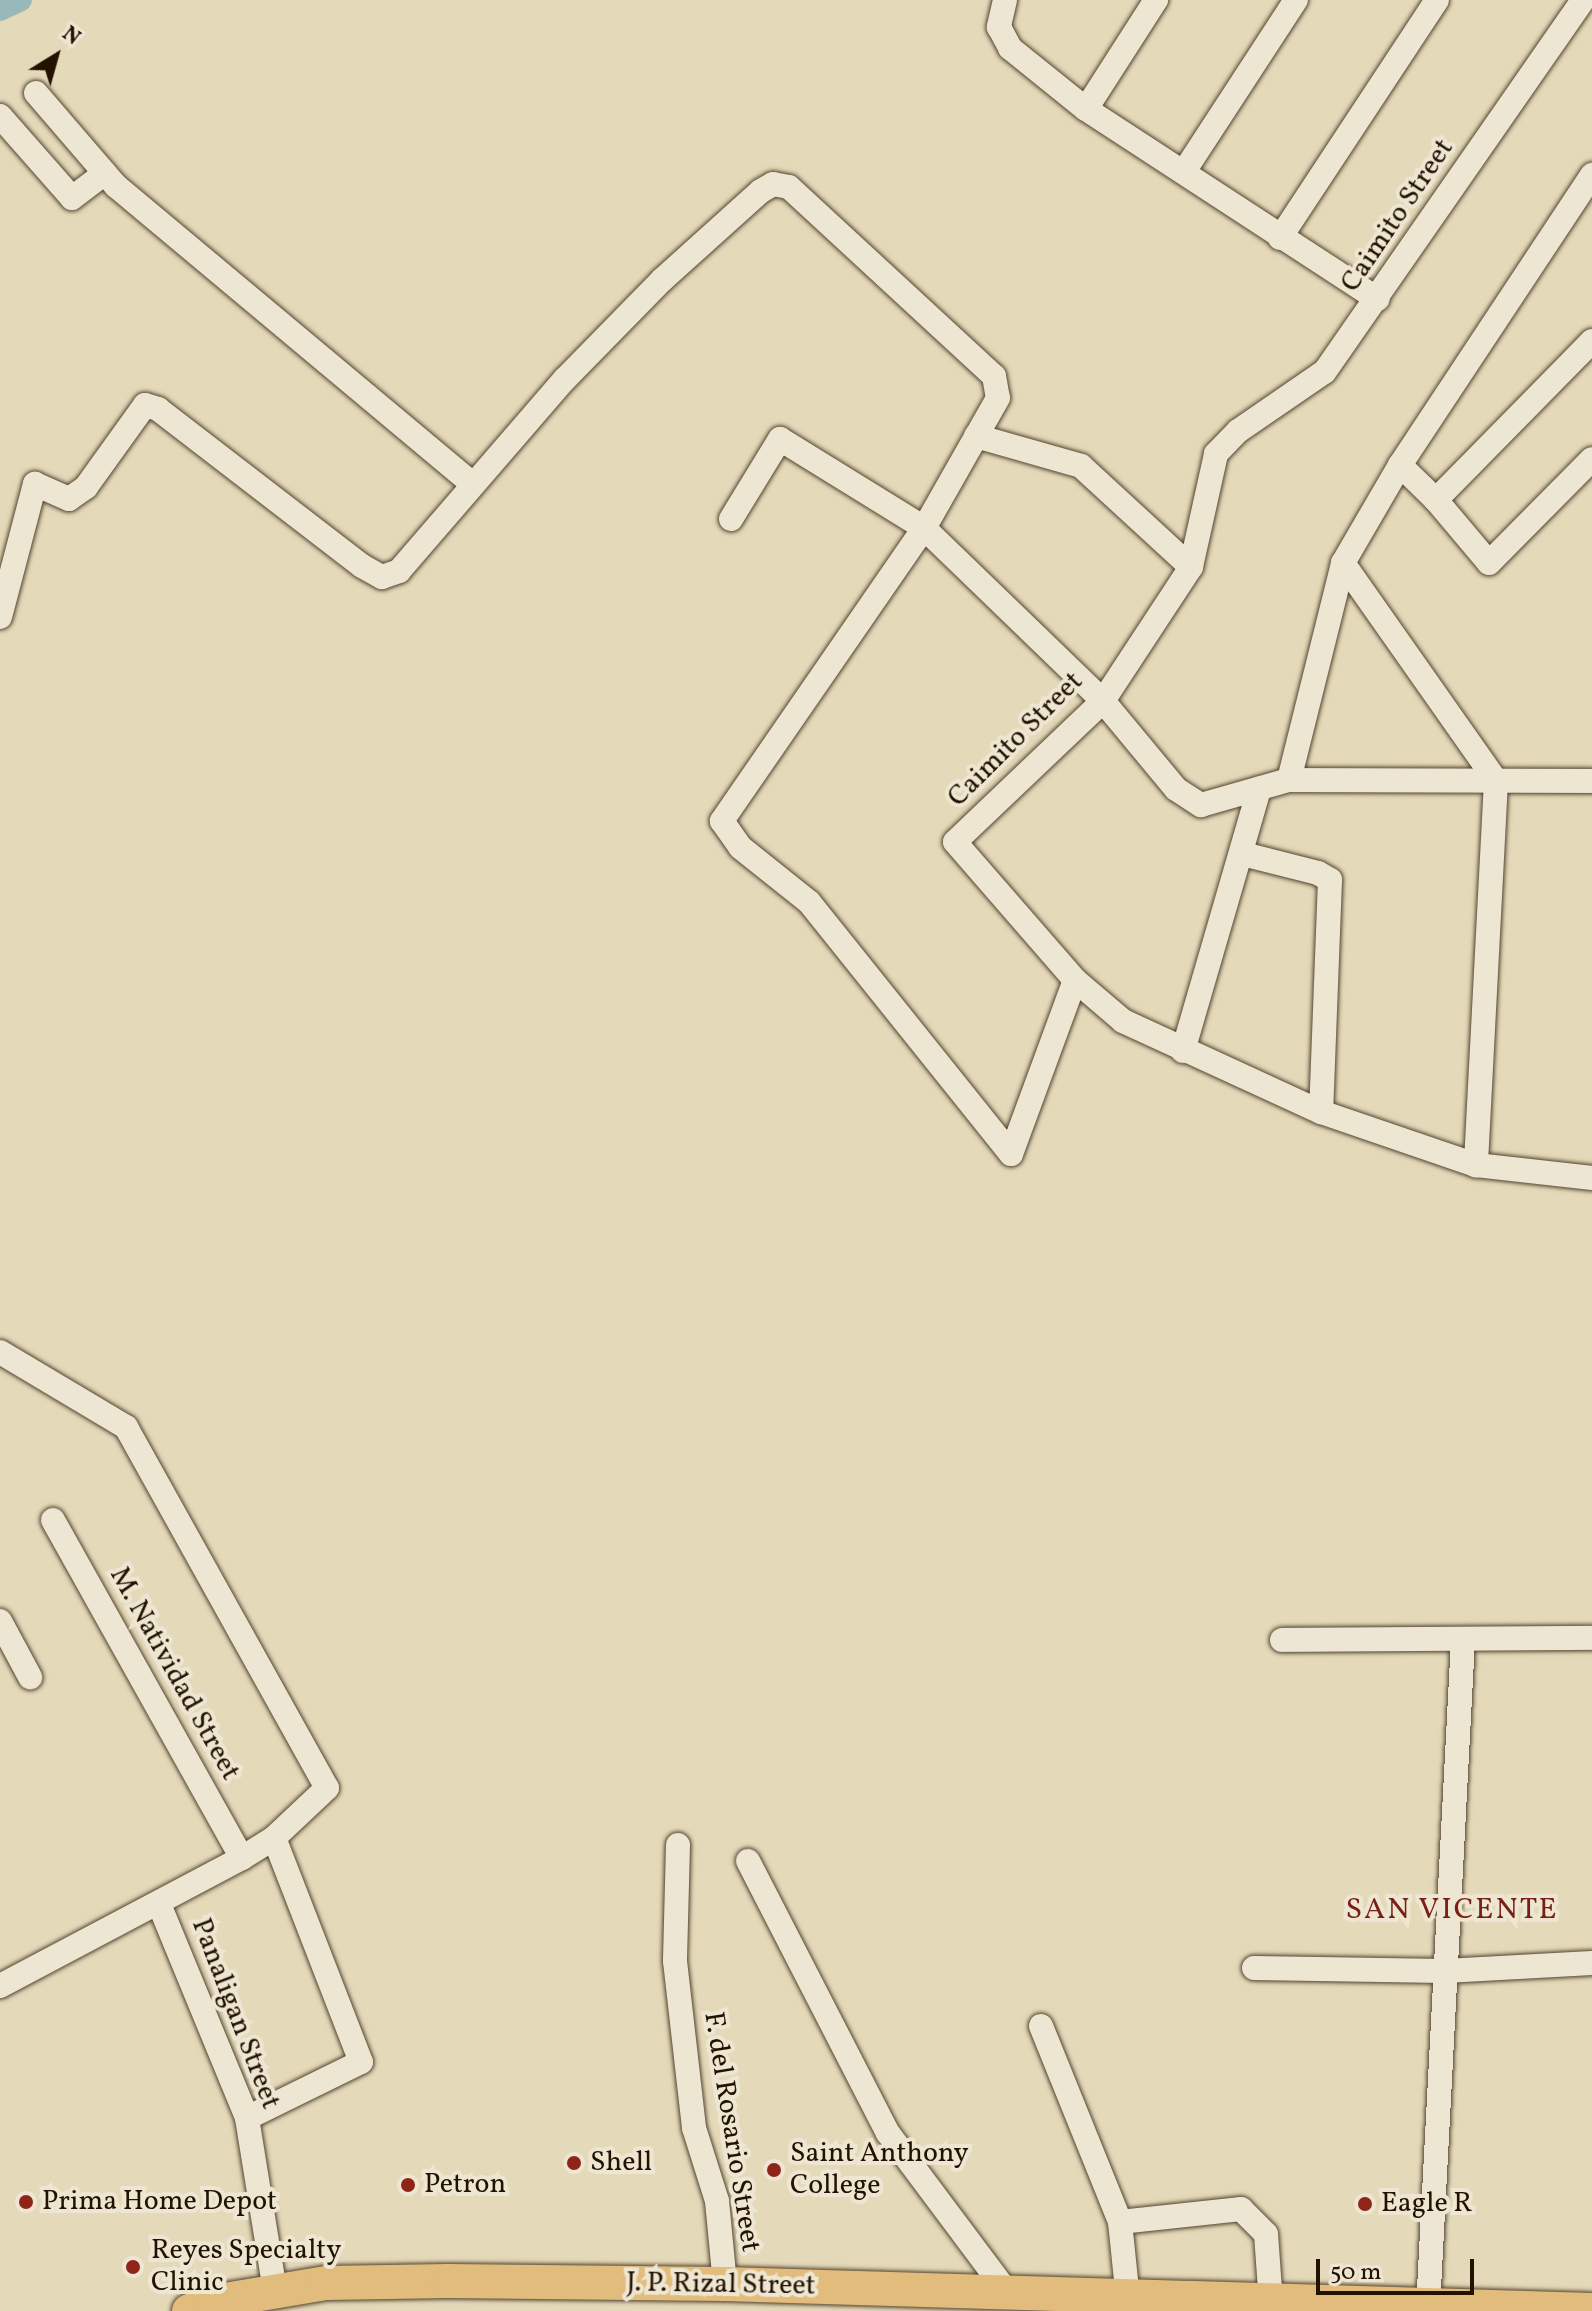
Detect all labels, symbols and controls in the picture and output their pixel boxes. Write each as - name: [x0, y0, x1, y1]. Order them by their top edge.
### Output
- north arrow: [16, 16, 96, 96]
- text: N: [55, 19, 86, 54]
- street label: Caimito Street: [1335, 133, 1461, 299]
- street label: Caimito Street: [941, 665, 1091, 815]
- street label: M. Natividad Street: [101, 1562, 247, 1786]
- district label: SAN VICENTE: [1345, 1892, 1559, 1928]
- street label: Panaligan Street: [183, 1914, 287, 2114]
- street label: F. del Rosario Street: [695, 2010, 767, 2254]
- place label: Saint Anthony College: [790, 2137, 969, 2203]
- place label: Shell: [590, 2146, 652, 2180]
- marker: Shell: [565, 2154, 583, 2172]
- marker: Saint Anthony College: [765, 2161, 783, 2179]
- place label: Petron: [424, 2168, 506, 2202]
- marker: Petron: [399, 2176, 417, 2194]
- place label: Prima Home Depot: [42, 2185, 277, 2219]
- place label: Eagle R: [1381, 2187, 1472, 2221]
- marker: Prima Home Depot: [17, 2193, 35, 2211]
- marker: Eagle R: [1356, 2195, 1374, 2213]
- place label: Reyes Specialty Clinic: [151, 2234, 341, 2300]
- scale bar: [1320, 2243, 1478, 2293]
- marker: Reyes Specialty Clinic: [122, 2256, 144, 2278]
- text: 50 m: [1330, 2256, 1382, 2290]
- street label: J. P. Rizal Street: [626, 2267, 816, 2303]

